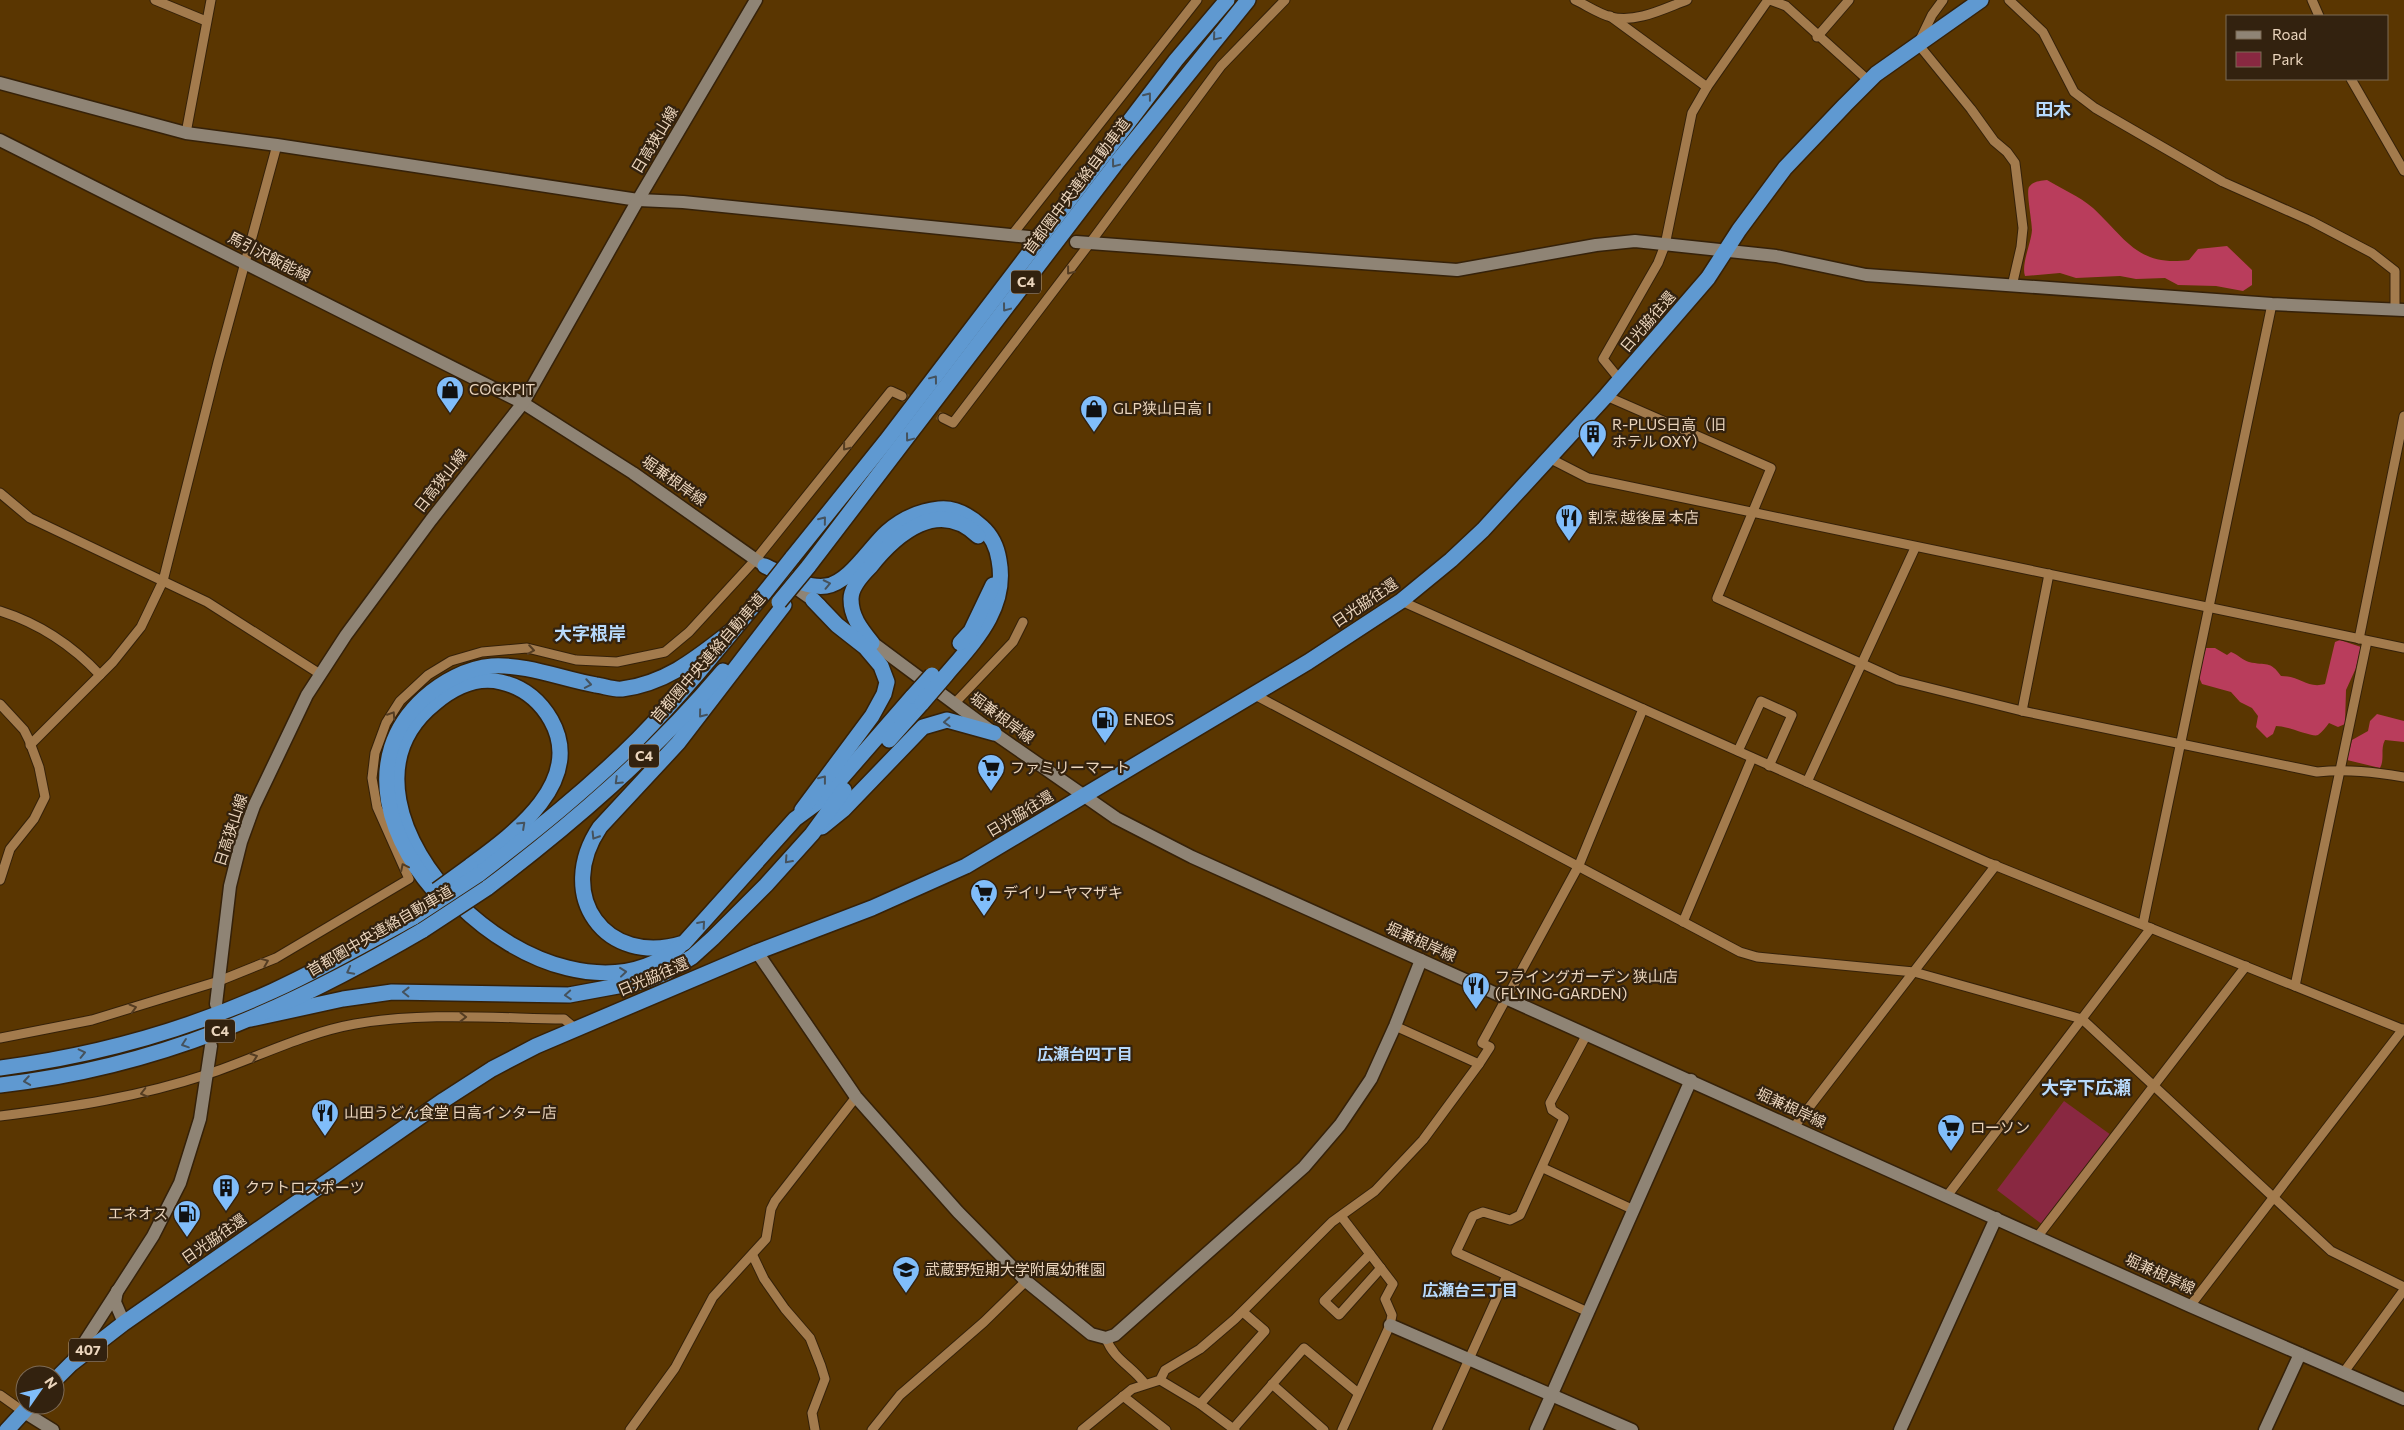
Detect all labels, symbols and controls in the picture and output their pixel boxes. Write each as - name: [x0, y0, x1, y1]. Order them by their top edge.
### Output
- legend: [2226, 15, 2389, 80]
- text: Road: [2272, 25, 2307, 43]
- one-way arrow: [1214, 31, 1222, 40]
- text: Park: [2272, 50, 2303, 68]
- one-way arrow: [1143, 93, 1151, 102]
- district label: 田木: [2035, 98, 2071, 120]
- street label: 日高狭山線: [627, 103, 681, 176]
- street label: 首都圏中央連絡自動車道: [1019, 114, 1133, 257]
- one-way arrow: [1112, 158, 1121, 168]
- street label: 馬引沢飯能線: [225, 228, 314, 285]
- one-way arrow: [1066, 265, 1075, 274]
- road number: C4: [1011, 270, 1041, 294]
- street label: 日光脇往還: [1616, 287, 1679, 356]
- one-way arrow: [1004, 302, 1012, 311]
- shop icon: COCKPIT: [435, 375, 465, 414]
- one-way arrow: [928, 375, 937, 385]
- place label: COCKPIT: [469, 380, 535, 398]
- shop icon: GLP狭山日高Ⅰ: [1079, 394, 1109, 433]
- place label: GLP狭山日高Ⅰ: [1113, 399, 1217, 417]
- place label: R-PLUS日高（旧 ホテル OXY）: [1612, 415, 1726, 450]
- building icon: R-PLUS日高（旧 ホテル OXY）: [1578, 419, 1608, 458]
- one-way arrow: [906, 432, 914, 441]
- one-way arrow: [843, 441, 851, 450]
- street label: 日高狭山線: [410, 445, 470, 515]
- street label: 堀兼根岸線: [639, 451, 710, 509]
- restaurant icon: 割烹 越後屋 本店: [1554, 503, 1584, 542]
- place label: 割烹 越後屋 本店: [1588, 508, 1699, 526]
- one-way arrow: [817, 517, 826, 526]
- street label: 日光脇往還: [1328, 574, 1401, 631]
- one-way arrow: [823, 579, 832, 590]
- street label: 首都圏中央連絡自動車道: [646, 589, 768, 726]
- district label: 大字根岸: [554, 622, 626, 644]
- one-way arrow: [527, 644, 535, 655]
- one-way arrow: [583, 678, 592, 688]
- street label: 堀兼根岸線: [967, 688, 1038, 747]
- fuel station icon: ENEOS: [1090, 705, 1120, 744]
- one-way arrow: [699, 708, 707, 717]
- place label: ENEOS: [1124, 710, 1174, 728]
- one-way arrow: [386, 711, 395, 720]
- one-way arrow: [943, 717, 951, 727]
- road number: C4: [629, 744, 659, 768]
- supermarket icon: ファミリーマート: [976, 753, 1006, 792]
- place label: ファミリーマート: [1010, 758, 1130, 776]
- one-way arrow: [615, 775, 624, 784]
- one-way arrow: [817, 775, 826, 785]
- street label: 日光脇往還: [983, 786, 1056, 840]
- street label: 日高狭山線: [210, 791, 250, 868]
- one-way arrow: [516, 822, 525, 831]
- one-way arrow: [591, 831, 601, 840]
- one-way arrow: [785, 855, 794, 864]
- one-way arrow: [399, 863, 410, 872]
- supermarket icon: デイリーヤマザキ: [969, 878, 999, 917]
- street label: 首都圏中央連絡自動車道: [304, 881, 455, 979]
- place label: デイリーヤマザキ: [1003, 883, 1123, 901]
- street label: 堀兼根岸線: [1383, 918, 1459, 965]
- one-way arrow: [696, 920, 705, 929]
- street label: 日光脇往還: [615, 953, 691, 999]
- one-way arrow: [260, 958, 268, 968]
- one-way arrow: [346, 965, 355, 975]
- one-way arrow: [619, 967, 627, 978]
- place label: フライングガーデン 狭山店 (FLYING-GARDEN): [1495, 967, 1678, 1002]
- restaurant icon: フライングガーデン 狭山店 (FLYING-GARDEN): [1461, 971, 1491, 1010]
- one-way arrow: [402, 987, 410, 998]
- one-way arrow: [564, 989, 572, 1000]
- one-way arrow: [128, 1004, 136, 1014]
- one-way arrow: [460, 1012, 467, 1022]
- road number: C4: [205, 1019, 235, 1042]
- one-way arrow: [182, 1038, 190, 1048]
- district label: 広瀬台四丁目: [1037, 1044, 1133, 1063]
- one-way arrow: [78, 1048, 87, 1059]
- one-way arrow: [249, 1053, 257, 1063]
- one-way arrow: [23, 1075, 32, 1085]
- district label: 大字下広瀬: [2041, 1076, 2131, 1098]
- street label: 堀兼根岸線: [1754, 1083, 1829, 1131]
- one-way arrow: [140, 1087, 149, 1098]
- restaurant icon: 山田うどん食堂 日高インター店: [310, 1098, 340, 1137]
- place label: 山田うどん食堂 日高インター店: [344, 1103, 557, 1121]
- supermarket icon: ローソン: [1936, 1113, 1966, 1152]
- place label: ローソン: [1970, 1118, 2030, 1136]
- building icon: クワトロスポーツ: [211, 1173, 241, 1212]
- place label: クワトロスポーツ: [245, 1178, 365, 1196]
- fuel station icon: エネオス: [172, 1199, 202, 1238]
- place label: エネオス: [108, 1204, 168, 1222]
- street label: 日光脇往還: [178, 1209, 249, 1267]
- street label: 堀兼根岸線: [2123, 1249, 2198, 1297]
- school or university icon: 武蔵野短期大学附属幼稚園: [891, 1255, 921, 1294]
- place label: 武蔵野短期大学附属幼稚園: [925, 1260, 1105, 1278]
- district label: 広瀬台三丁目: [1422, 1280, 1518, 1299]
- road number: 407: [69, 1338, 107, 1362]
- north arrow: [15, 1365, 65, 1415]
- text: N: [41, 1373, 61, 1392]

